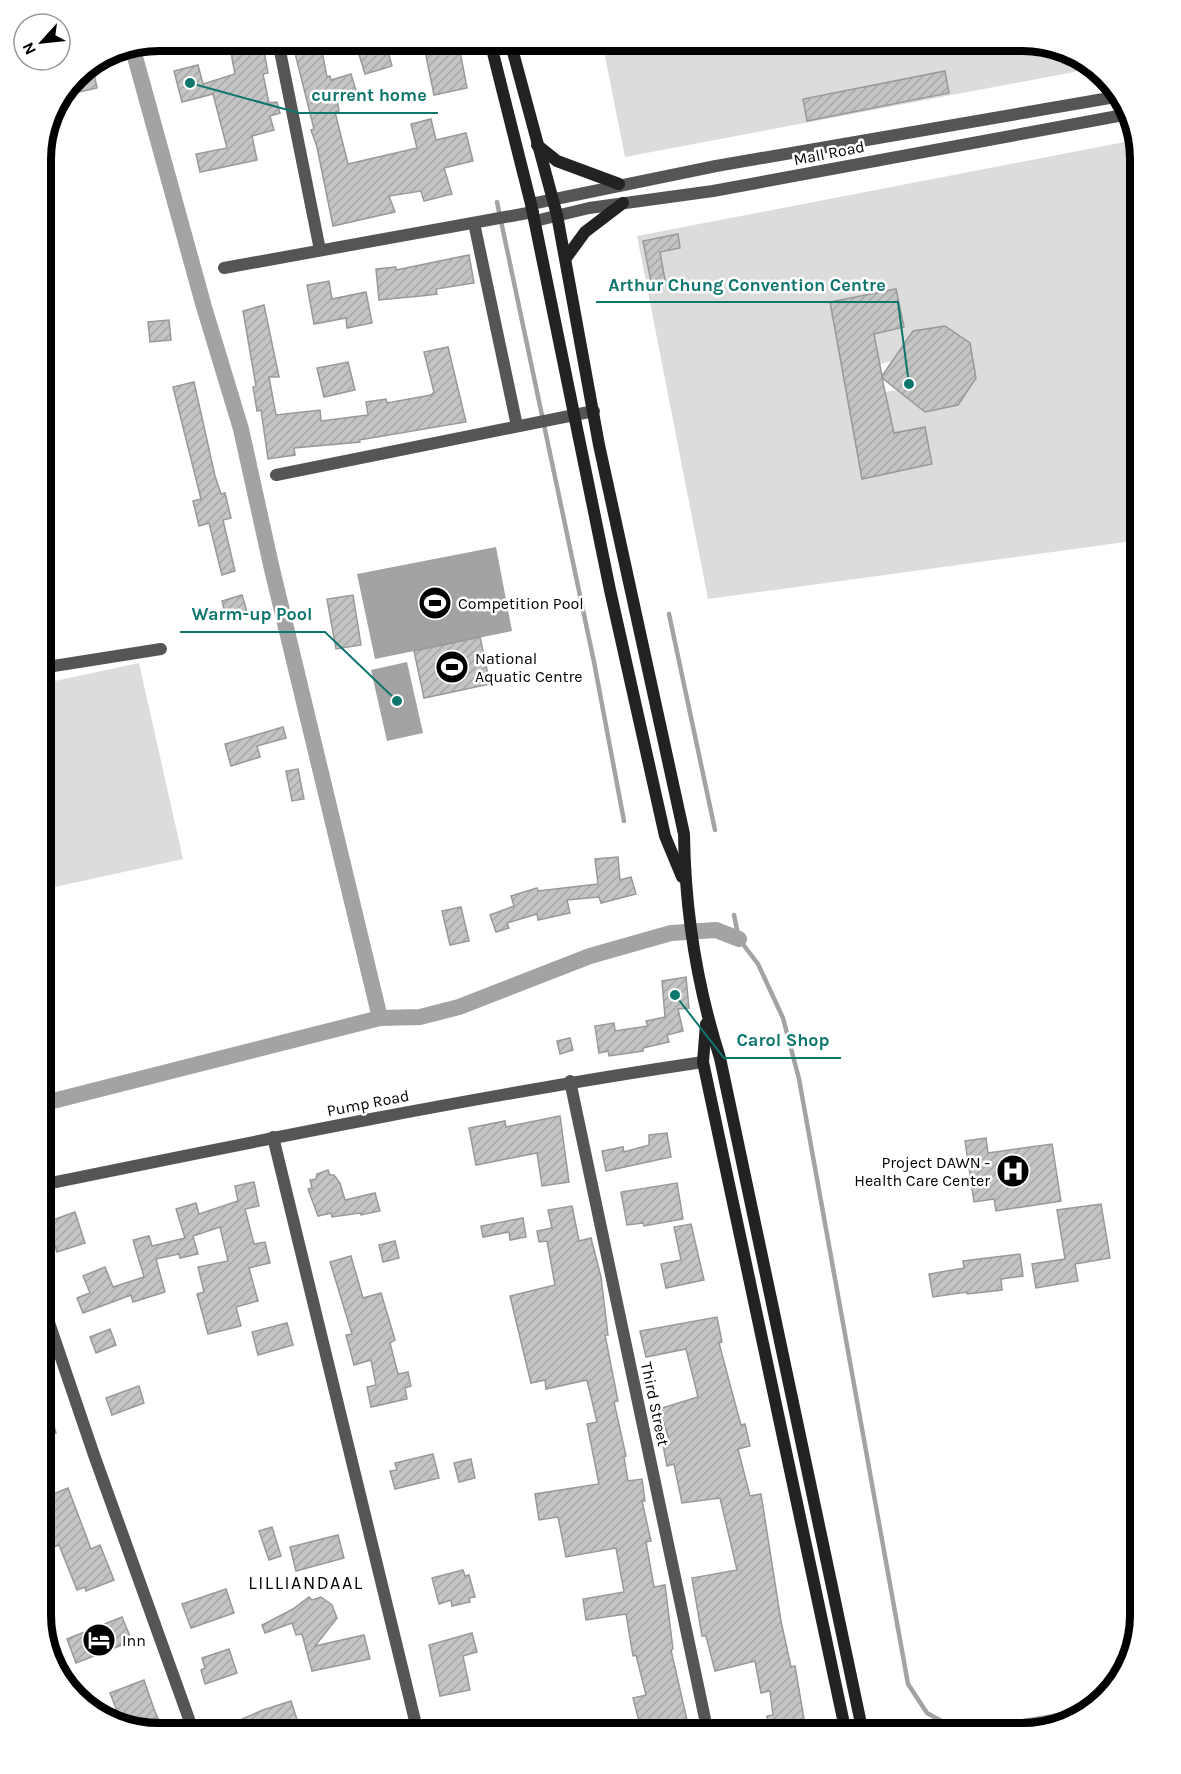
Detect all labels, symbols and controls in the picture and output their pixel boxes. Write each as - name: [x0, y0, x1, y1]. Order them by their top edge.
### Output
- north arrow: [12, 12, 72, 72]
- text: N: [18, 39, 40, 58]
- callout: current home: [299, 77, 438, 113]
- text: current home: [311, 84, 427, 106]
- street label: Mall Road: [792, 137, 866, 169]
- callout: Arthur Chung Convention Centre: [596, 266, 898, 302]
- text: Arthur Chung Convention Centre: [608, 274, 886, 296]
- sports icon: Competition Pool: [417, 585, 453, 621]
- place label: Competition Pool: [458, 594, 584, 613]
- callout: Warm-up Pool: [180, 596, 325, 632]
- text: Warm-up Pool: [192, 603, 312, 625]
- sports icon: National Aquatic Centre: [434, 649, 470, 685]
- place label: National Aquatic Centre: [475, 649, 583, 686]
- callout: Carol Shop: [724, 1022, 841, 1058]
- text: Carol Shop: [736, 1029, 830, 1051]
- street label: Pump Road: [325, 1086, 411, 1120]
- place label: Project DAWN - Health Care Center: [854, 1153, 990, 1190]
- hospital icon: Project DAWN - Health Care Center: [995, 1153, 1031, 1189]
- street label: Third Street: [637, 1360, 673, 1448]
- district label: LILLIANDAAL: [248, 1572, 364, 1594]
- hotel icon: Inn: [81, 1622, 117, 1658]
- place label: Inn: [122, 1631, 146, 1650]

